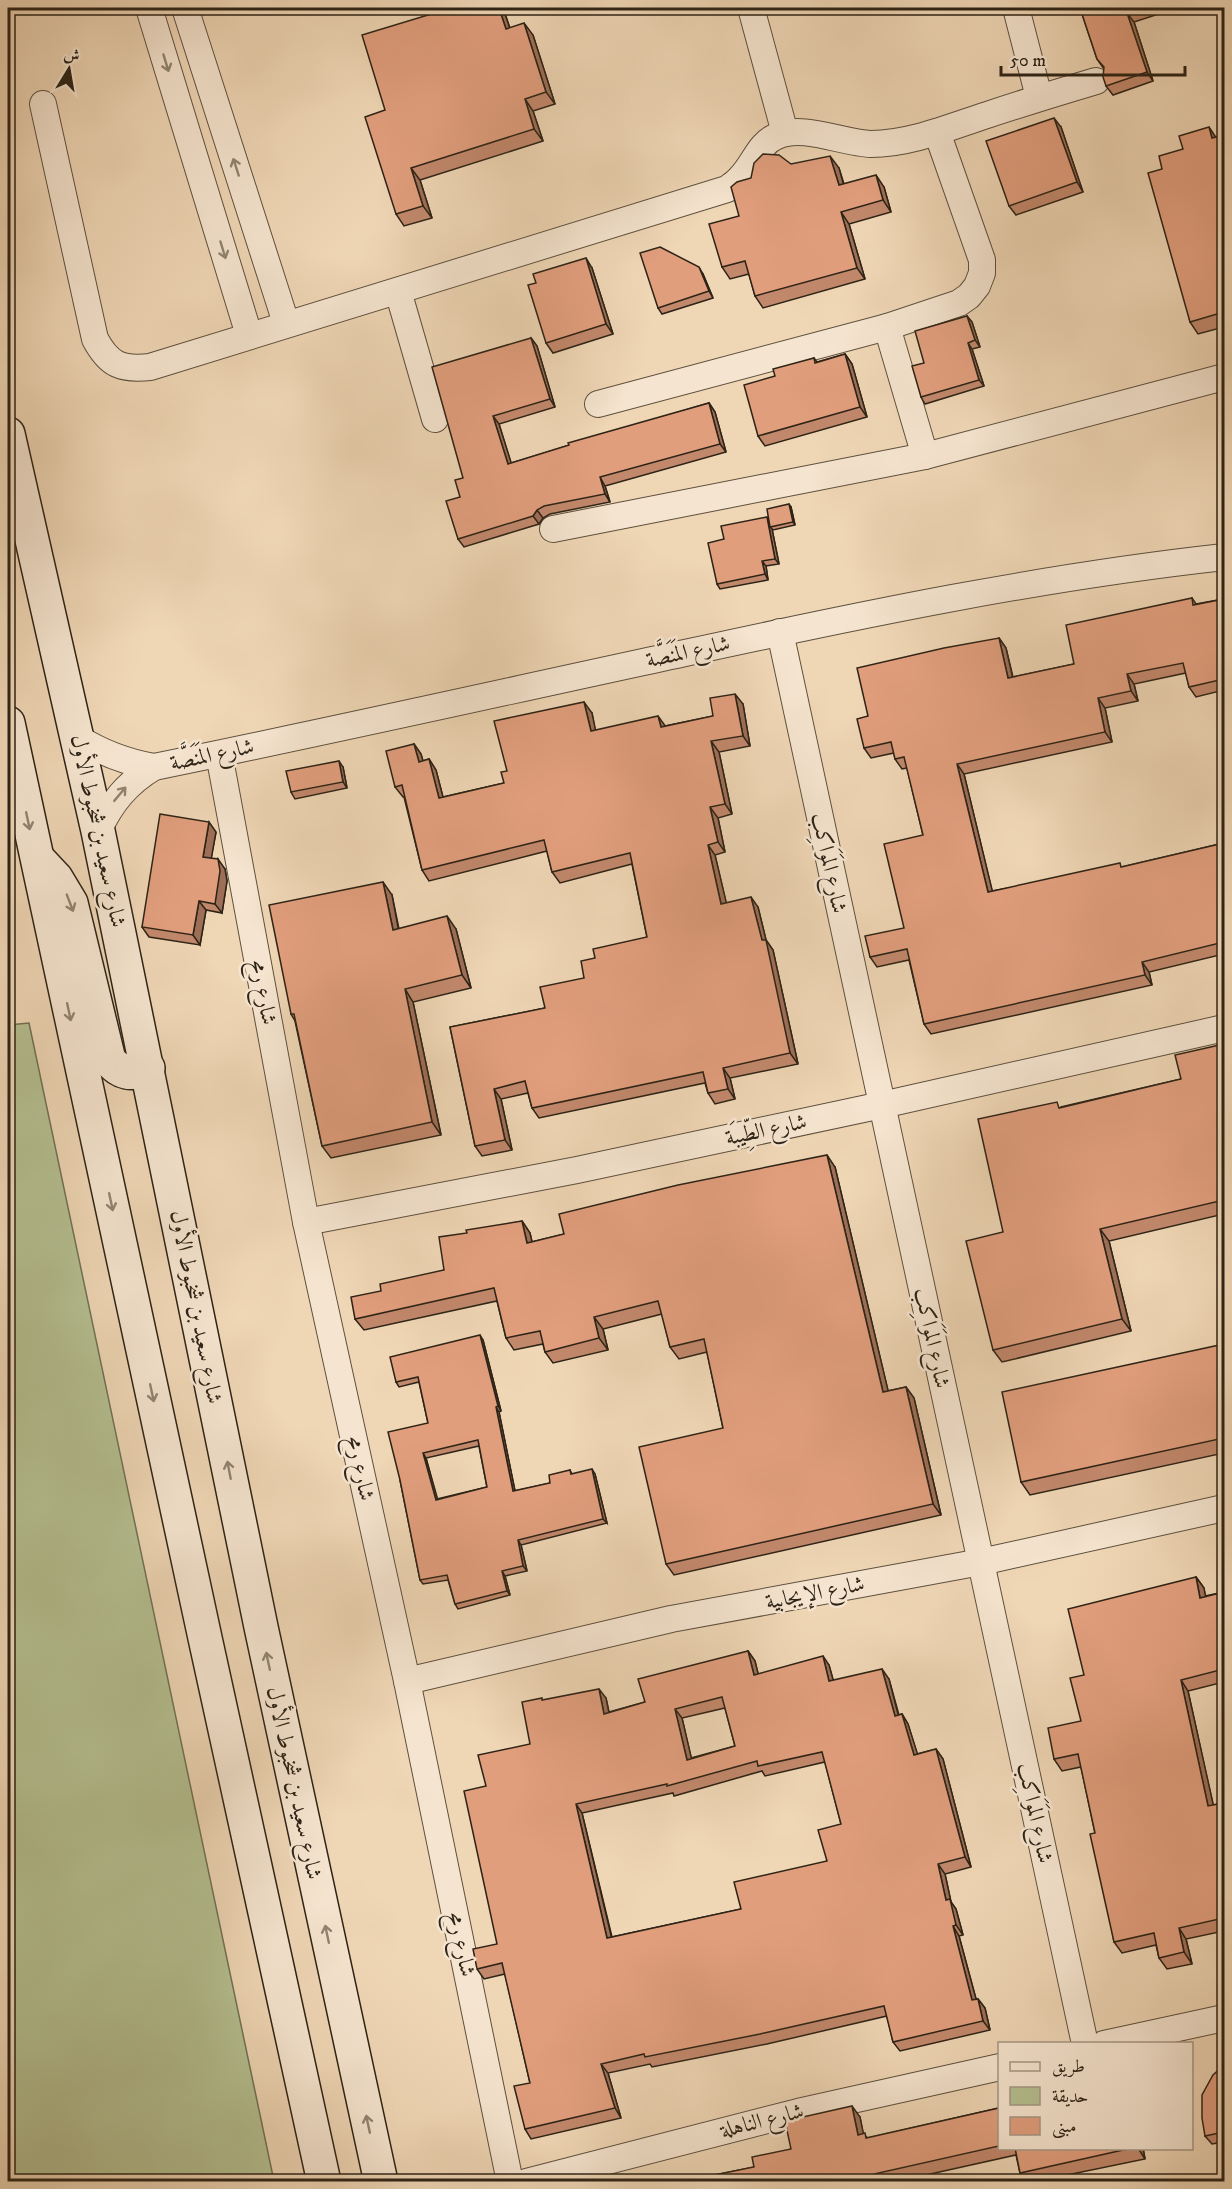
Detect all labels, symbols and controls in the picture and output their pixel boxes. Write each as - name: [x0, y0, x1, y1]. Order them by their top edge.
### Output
- north arrow: [39, 39, 99, 99]
- scale bar: [1001, 39, 1186, 77]
- text: ش: [62, 44, 81, 67]
- text: 50 m: [1010, 50, 1046, 72]
- one-way arrow: [161, 54, 172, 73]
- one-way arrow: [230, 158, 241, 177]
- one-way arrow: [218, 240, 229, 259]
- street label: شارع المَنَصَّة: [642, 624, 733, 678]
- street label: شارع المَنَصَّة: [166, 727, 257, 781]
- street label: شارع سعيد بن شخبوط الأول: [60, 731, 135, 931]
- one-way arrow: [114, 786, 127, 802]
- street label: شارع المَوَاكِب: [801, 810, 856, 916]
- one-way arrow: [23, 811, 35, 830]
- one-way arrow: [65, 894, 76, 912]
- street label: شارع رمح: [239, 957, 283, 1028]
- one-way arrow: [64, 1002, 76, 1021]
- street label: شارع الطِّيبَة: [722, 1105, 810, 1156]
- one-way arrow: [105, 1193, 117, 1212]
- street label: شارع سعيد بن شخبوط الأول: [160, 1207, 231, 1407]
- street label: شارع المَوَاكِب: [904, 1285, 959, 1391]
- one-way arrow: [146, 1383, 158, 1402]
- street label: شارع رمح: [335, 1433, 380, 1504]
- one-way arrow: [223, 1461, 234, 1480]
- street label: شارع الإيجابية: [763, 1570, 868, 1620]
- one-way arrow: [262, 1652, 273, 1671]
- street label: شارع سعيد بن شخبوط الأول: [256, 1683, 331, 1883]
- street label: شارع المَوَاكِب: [1007, 1760, 1062, 1866]
- street label: شارع رمح: [436, 1909, 481, 1980]
- one-way arrow: [321, 1925, 332, 1944]
- legend: [998, 2042, 1193, 2150]
- text: طريق: [1052, 2056, 1085, 2078]
- text: حديقة: [1052, 2086, 1088, 2108]
- street label: شارع الناهلة: [717, 2098, 807, 2148]
- one-way arrow: [362, 2115, 374, 2134]
- text: مبنى: [1052, 2116, 1077, 2139]

